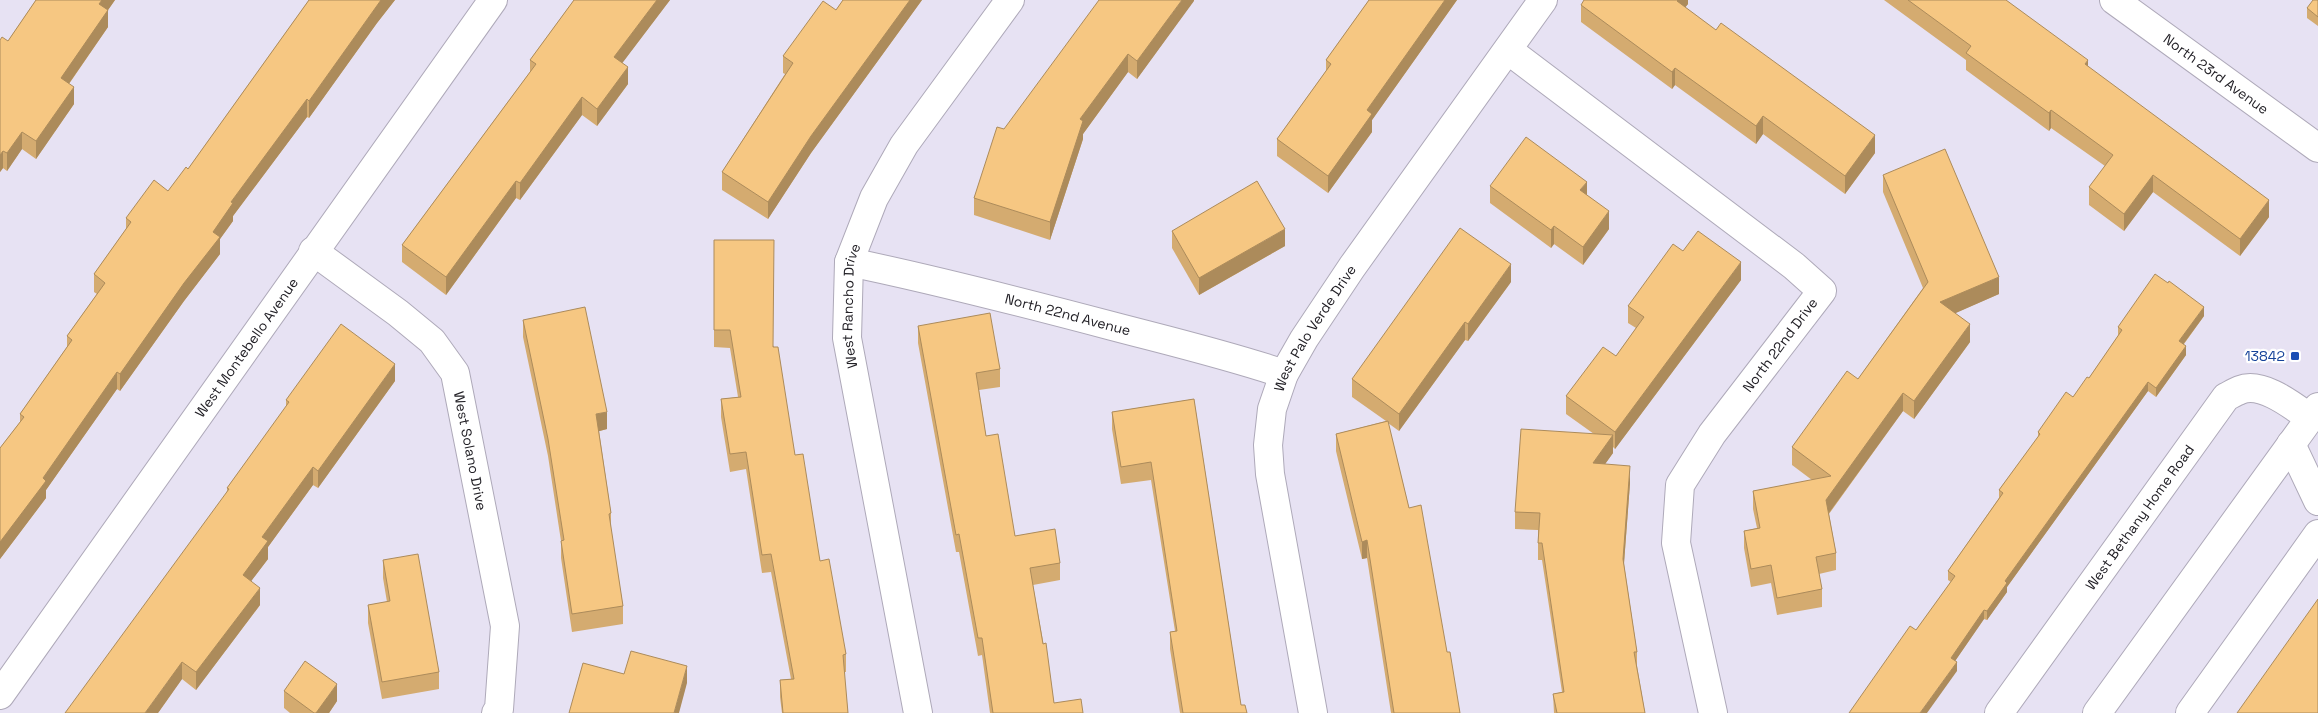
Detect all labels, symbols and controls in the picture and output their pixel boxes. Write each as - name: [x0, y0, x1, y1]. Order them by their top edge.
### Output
- street label: North 23rd Avenue: [2160, 30, 2272, 118]
- street label: West Rancho Drive: [838, 241, 864, 370]
- street label: West Palo Verde Drive: [1270, 261, 1360, 394]
- street label: West Montebello Avenue: [191, 274, 302, 421]
- street label: North 22nd Avenue: [1003, 289, 1133, 339]
- street label: North 22nd Drive: [1739, 294, 1821, 396]
- place label: 13842: [2245, 347, 2285, 365]
- marker: 13842: [2289, 350, 2301, 362]
- street label: West Solano Drive: [450, 390, 491, 512]
- street label: West Bethany Home Road: [2081, 441, 2198, 594]

